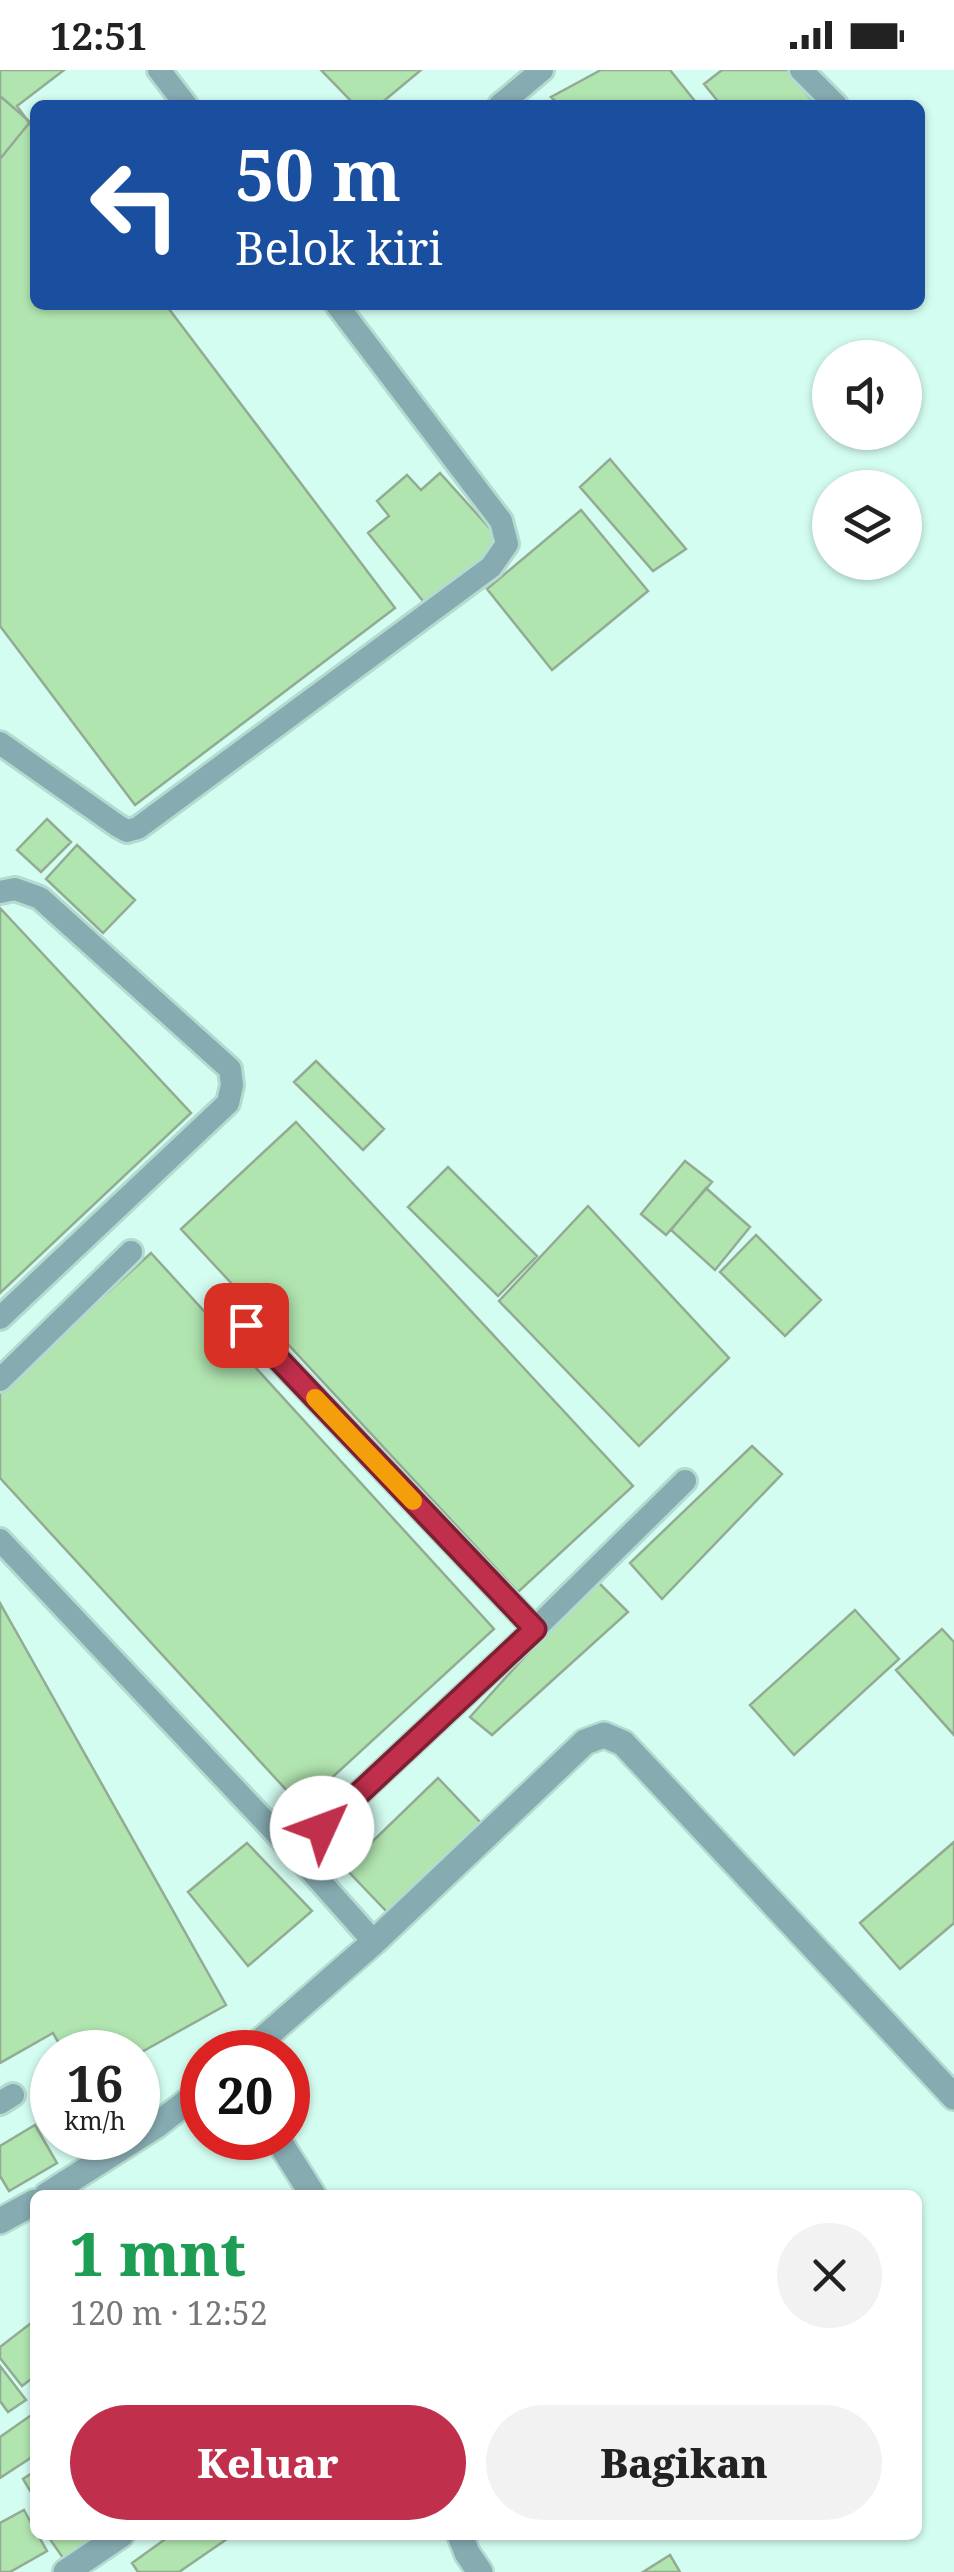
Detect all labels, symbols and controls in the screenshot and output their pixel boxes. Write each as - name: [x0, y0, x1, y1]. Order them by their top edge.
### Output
- text: 12:51: [50, 9, 147, 61]
- text: 50 m: [235, 126, 401, 222]
- icon: left: [70, 140, 200, 270]
- text: Belok kiri: [235, 217, 443, 278]
- map controls: [812, 340, 922, 580]
- button: sound: [812, 340, 922, 450]
- button: layers: [812, 470, 922, 580]
- pin: [204, 1283, 289, 1368]
- icon: arrive: [219, 1298, 274, 1353]
- position arrow: [270, 1776, 374, 1880]
- speed limit sign: 20: [180, 2030, 310, 2160]
- text: 16: [67, 2049, 123, 2117]
- text: km/h: [64, 2103, 126, 2137]
- text: 1 mnt: [70, 2212, 246, 2294]
- button: close: [777, 2223, 882, 2328]
- text: 120 m · 12:52: [70, 2291, 268, 2334]
- button: Keluar: [70, 2405, 466, 2520]
- button: Bagikan: [486, 2405, 882, 2520]

